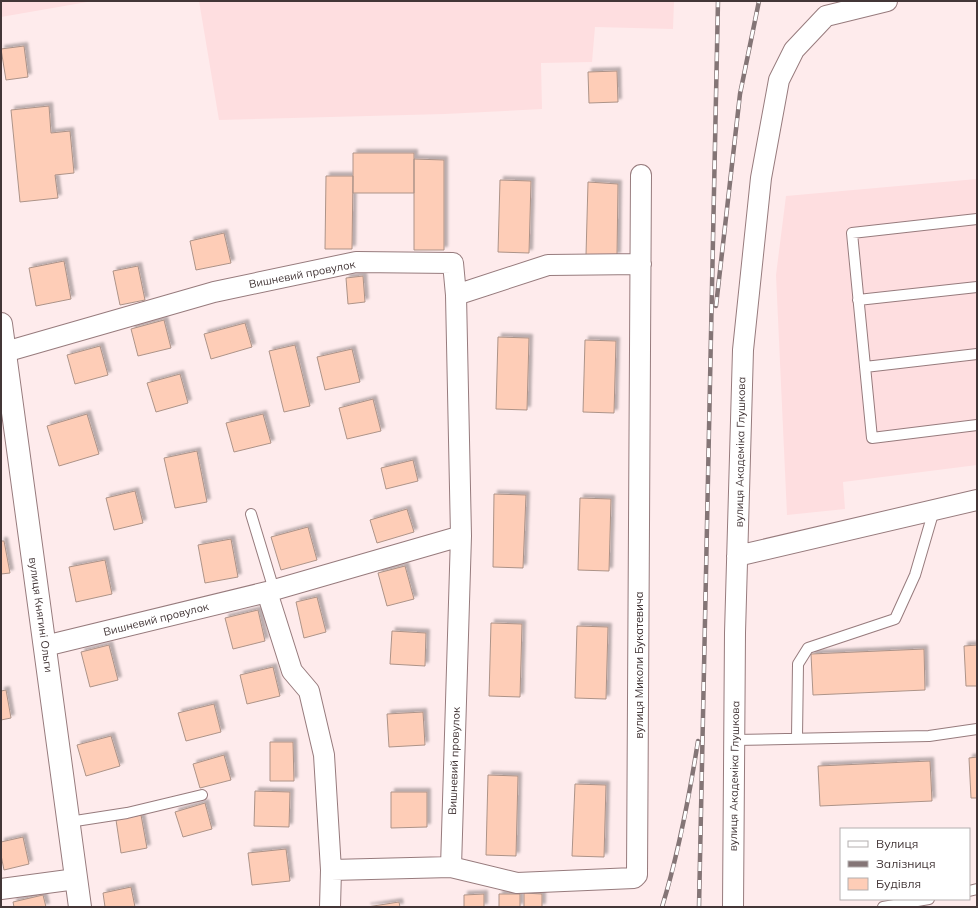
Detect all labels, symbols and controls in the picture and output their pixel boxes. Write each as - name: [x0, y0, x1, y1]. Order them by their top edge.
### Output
- street label: Вишневий провулок: [248, 257, 356, 291]
- street label: вулиця Академіка Глушкова: [732, 377, 748, 527]
- street label: вулиця Княгині Ольги: [26, 557, 56, 673]
- street label: вулиця Миколи Букатевича: [632, 591, 646, 739]
- street label: Вишневий провулок: [102, 599, 210, 639]
- street label: вулиця Академіка Глушкова: [726, 701, 742, 851]
- street label: Вишневий провулок: [445, 707, 463, 815]
- legend: [840, 828, 970, 900]
- text: Вулиця: [876, 836, 918, 851]
- text: Залізниця: [876, 856, 936, 871]
- text: Будівля: [876, 876, 921, 891]

